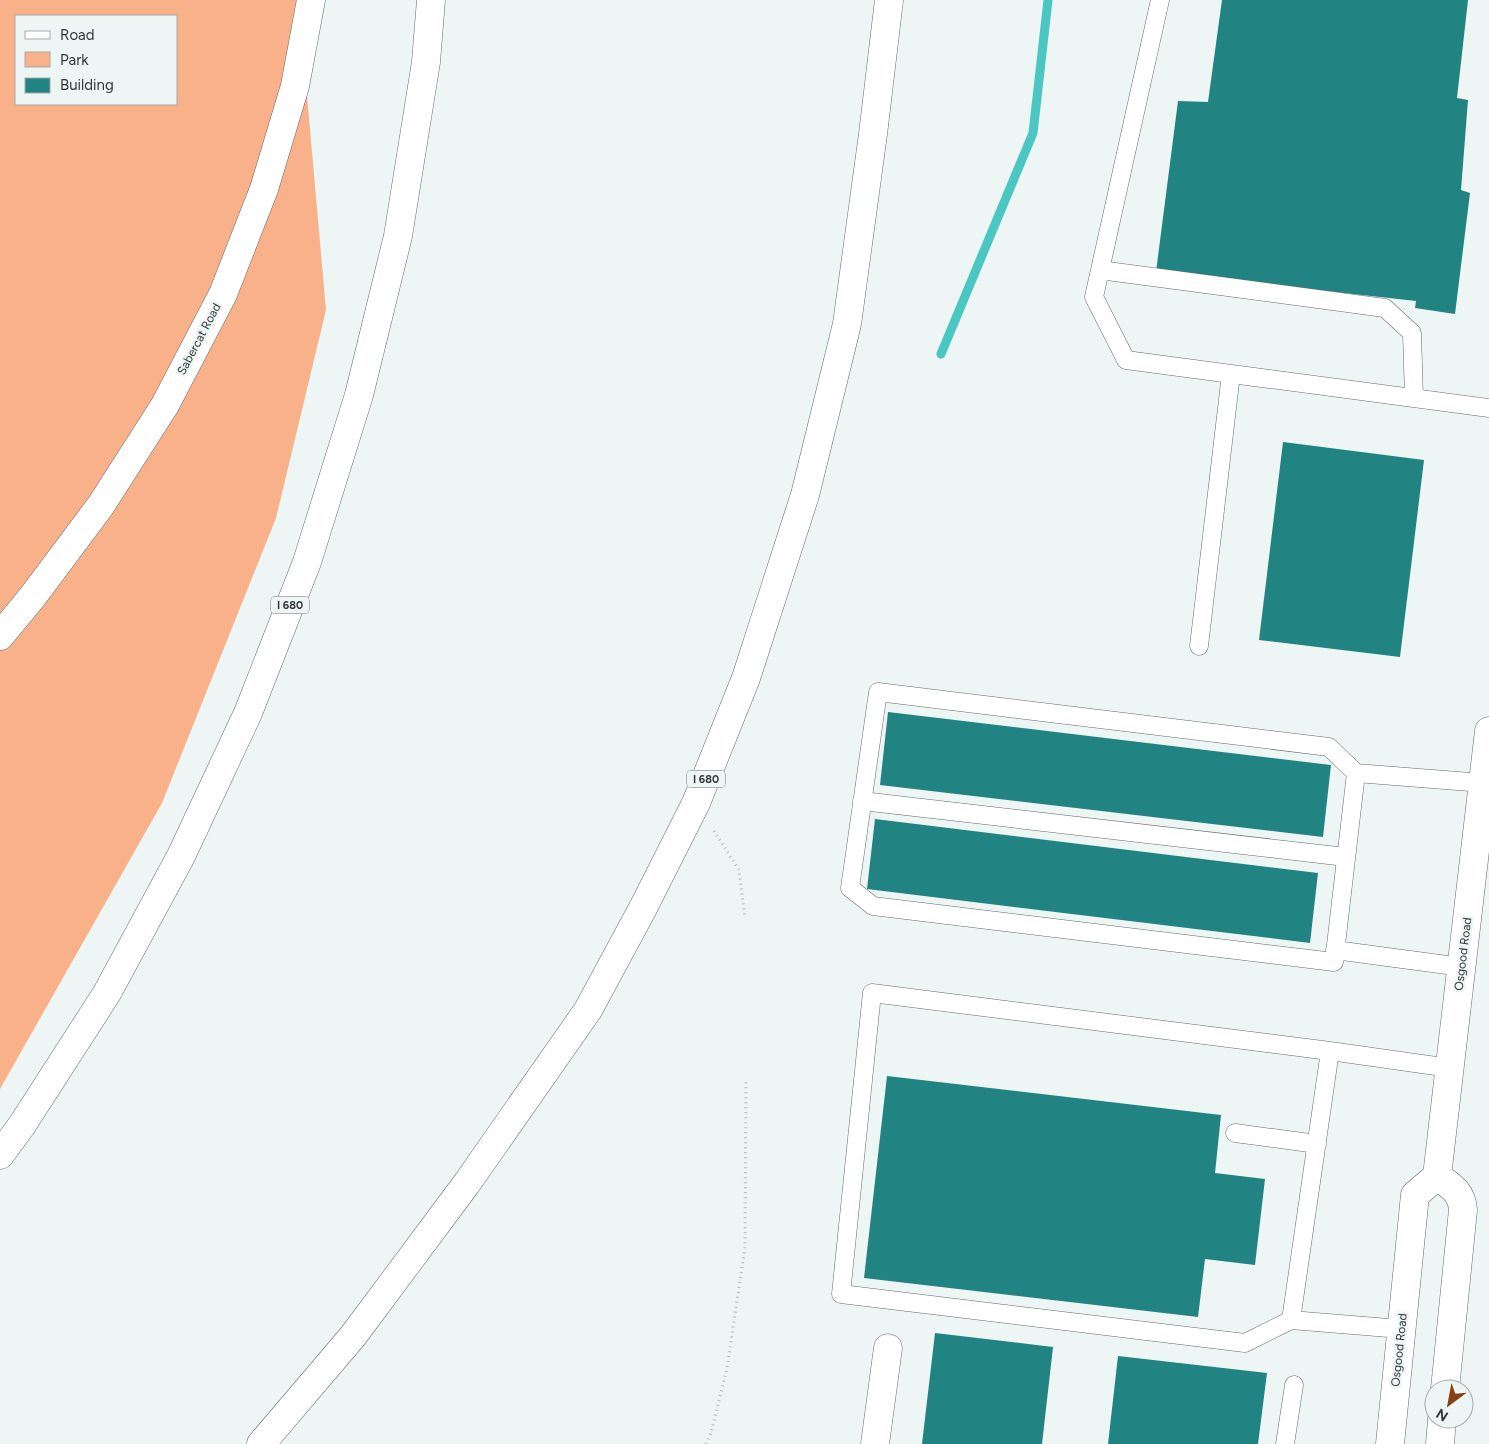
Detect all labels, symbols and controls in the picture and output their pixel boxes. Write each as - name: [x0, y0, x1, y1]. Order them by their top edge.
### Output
- legend: [15, 15, 178, 105]
- text: Road: [60, 26, 95, 44]
- text: Park: [60, 51, 89, 69]
- text: Building: [60, 76, 114, 94]
- street label: Sabercat Road: [174, 301, 224, 377]
- road number: I 680: [271, 596, 309, 614]
- road number: I 680: [687, 771, 725, 788]
- street label: Osgood Road: [1452, 917, 1474, 991]
- street label: Osgood Road: [1388, 1313, 1410, 1387]
- north arrow: [1424, 1379, 1474, 1429]
- text: N: [1433, 1405, 1451, 1425]

